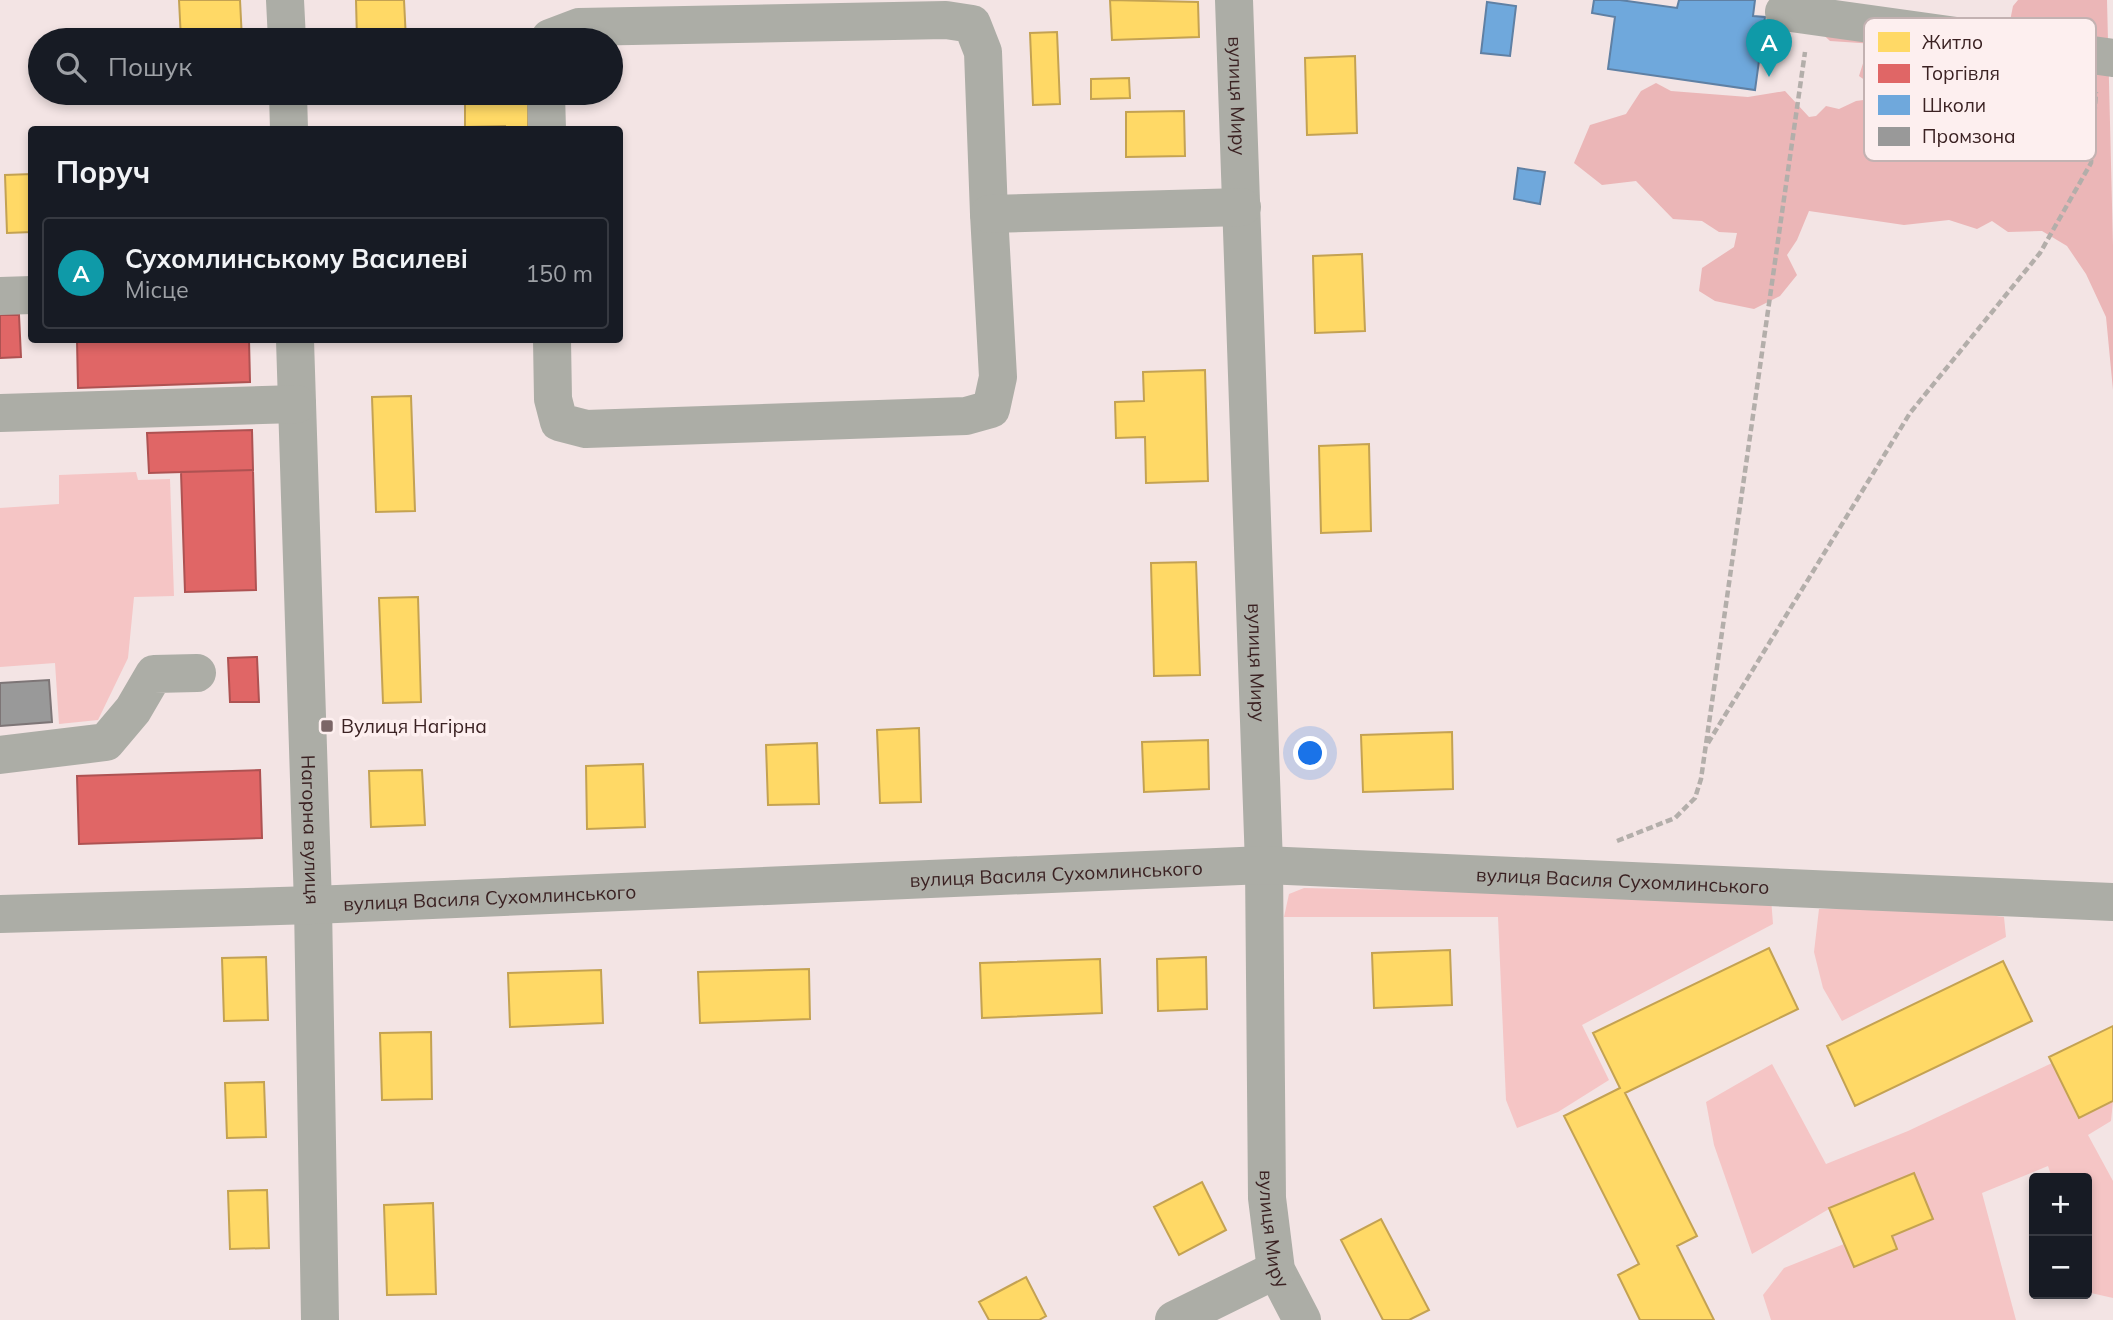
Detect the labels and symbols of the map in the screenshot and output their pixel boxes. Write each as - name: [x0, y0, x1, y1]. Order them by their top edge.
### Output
- legend: [1864, 18, 2096, 161]
- pin: A: [1746, 19, 1792, 77]
- text: Житло: [1922, 30, 1983, 54]
- street label: вулиця Миру: [1223, 36, 1251, 156]
- text: Торгівля: [1922, 61, 2000, 85]
- text: Школи: [1922, 93, 1986, 117]
- text: Промзона: [1922, 124, 2016, 148]
- street label: вулиця Миру: [1243, 603, 1271, 723]
- place label: Вулиця Нагірна: [341, 714, 487, 738]
- marker: Вулиця Нагірна: [319, 718, 335, 734]
- your location: [1293, 736, 1327, 770]
- street label: Нагорна вулиця: [296, 754, 325, 905]
- street label: вулиця Василя Сухомлинського: [909, 856, 1203, 892]
- street label: вулиця Василя Сухомлинського: [1476, 862, 1770, 899]
- street label: вулиця Василя Сухомлинського: [343, 879, 637, 916]
- street label: вулиця Миру: [1255, 1170, 1295, 1292]

